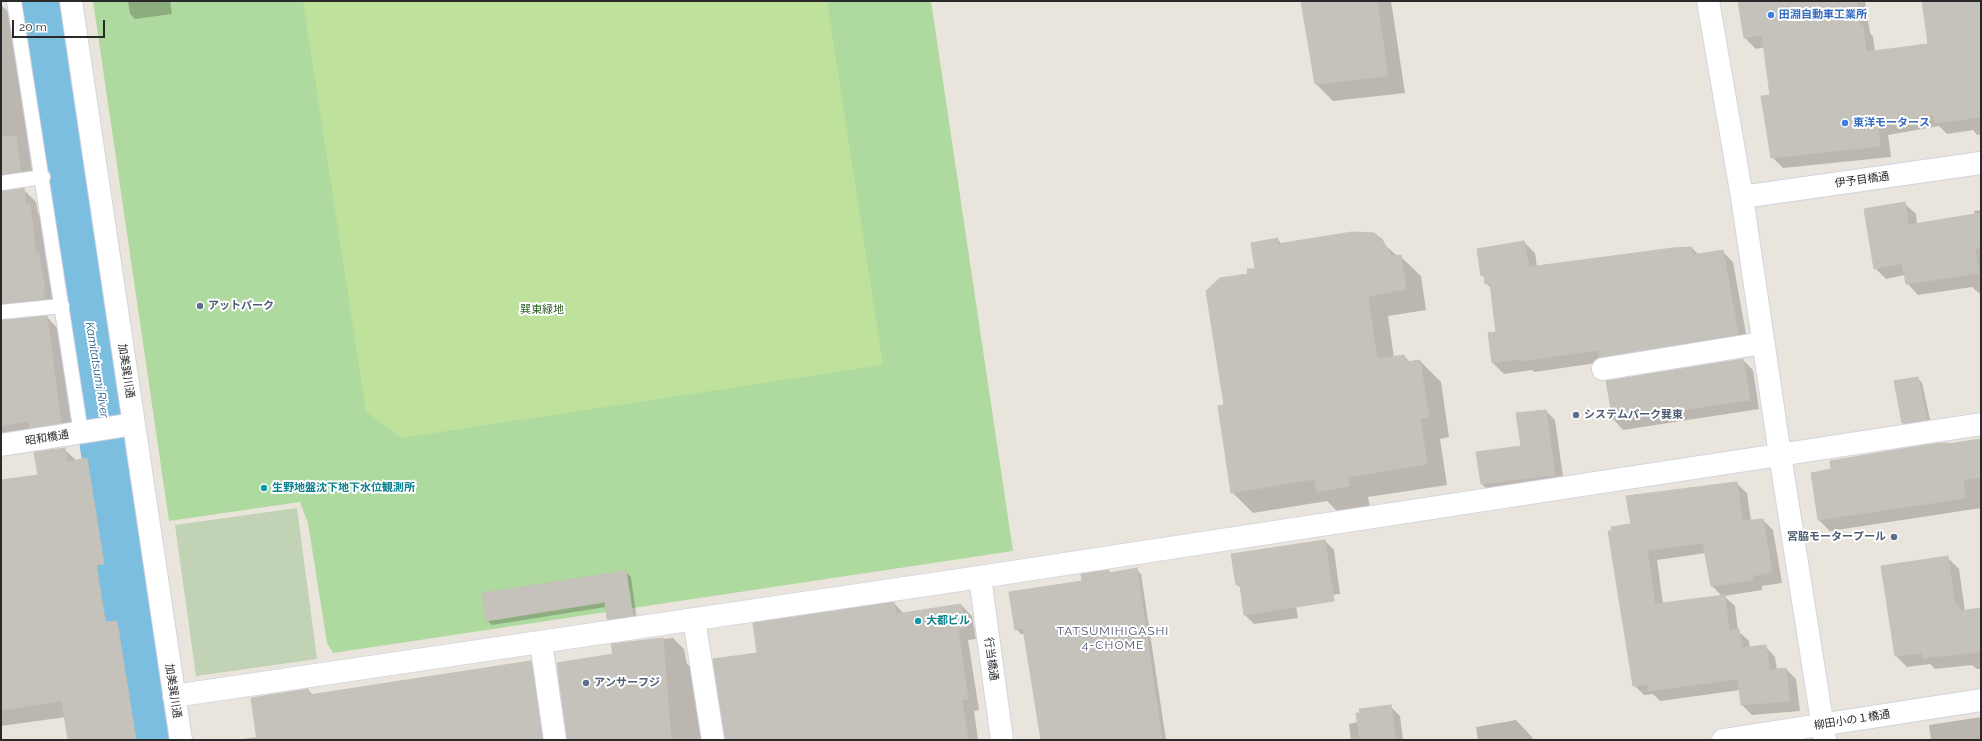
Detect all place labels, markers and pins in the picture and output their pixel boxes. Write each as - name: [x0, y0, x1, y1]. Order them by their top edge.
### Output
- place label: 田淵自動車工業所: [1779, 8, 1867, 22]
- marker: 田淵自動車工業所: [1766, 10, 1776, 20]
- place label: 東洋モータース: [1853, 116, 1930, 130]
- marker: 東洋モータース: [1840, 118, 1850, 128]
- place label: アットパーク: [208, 299, 274, 313]
- marker: アットパーク: [195, 301, 205, 311]
- place label: システムパーク巽東: [1584, 408, 1683, 422]
- marker: システムパーク巽東: [1571, 410, 1581, 420]
- place label: 生野地盤沈下地下水位観測所: [272, 481, 415, 495]
- marker: 生野地盤沈下地下水位観測所: [259, 483, 269, 493]
- place label: 宮脇モータープール: [1787, 530, 1886, 544]
- marker: 宮脇モータープール: [1889, 532, 1899, 542]
- place label: 大都ビル: [926, 614, 970, 628]
- marker: 大都ビル: [913, 616, 923, 626]
- place label: アンサーフジ: [594, 676, 660, 690]
- marker: アンサーフジ: [581, 678, 591, 688]

